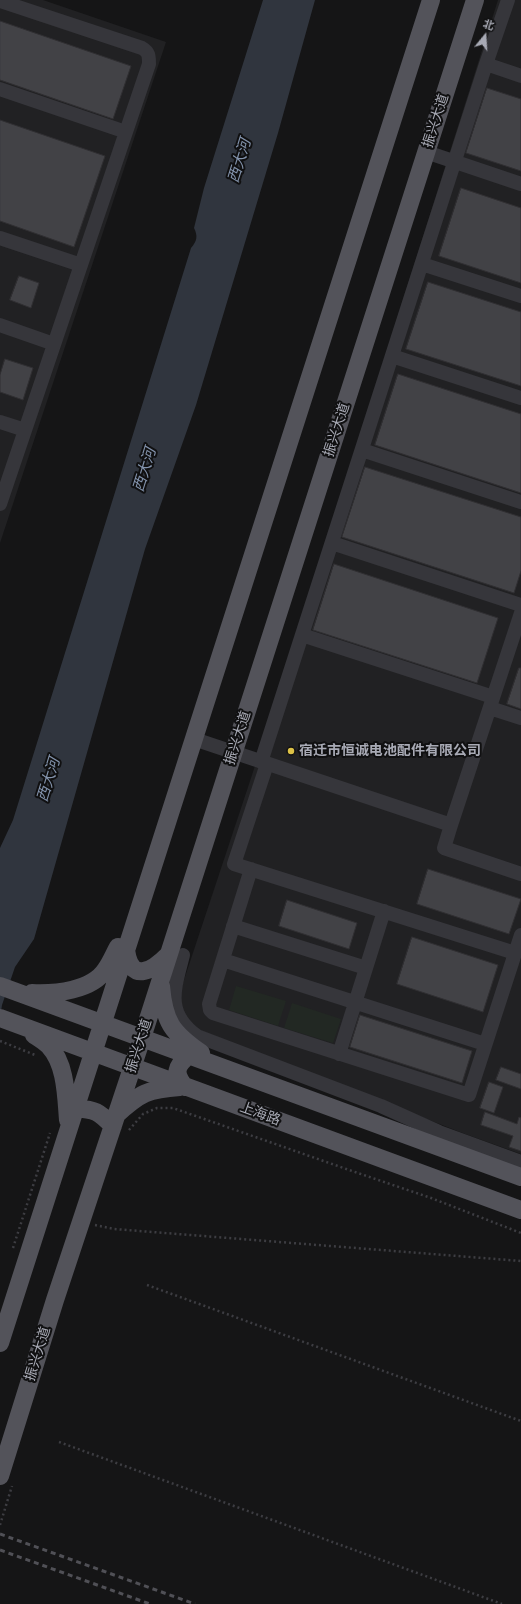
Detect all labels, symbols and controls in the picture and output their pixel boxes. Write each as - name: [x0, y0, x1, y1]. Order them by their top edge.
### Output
- text: 北: [481, 15, 496, 33]
- north arrow: [465, 16, 505, 56]
- street label: 振兴大道: [419, 92, 453, 150]
- water label: 西大河: [225, 137, 255, 185]
- street label: 振兴大道: [320, 401, 354, 459]
- water label: 西大河: [130, 446, 160, 494]
- street label: 振兴大道: [221, 709, 255, 767]
- place label: 宿迁市恒诚电池配件有限公司: [299, 743, 481, 759]
- marker: 宿迁市恒诚电池配件有限公司: [286, 746, 296, 756]
- water label: 西大河: [34, 756, 64, 804]
- street label: 振兴大道: [122, 1017, 156, 1075]
- street label: 上海路: [237, 1099, 283, 1129]
- street label: 振兴大道: [22, 1325, 54, 1383]

